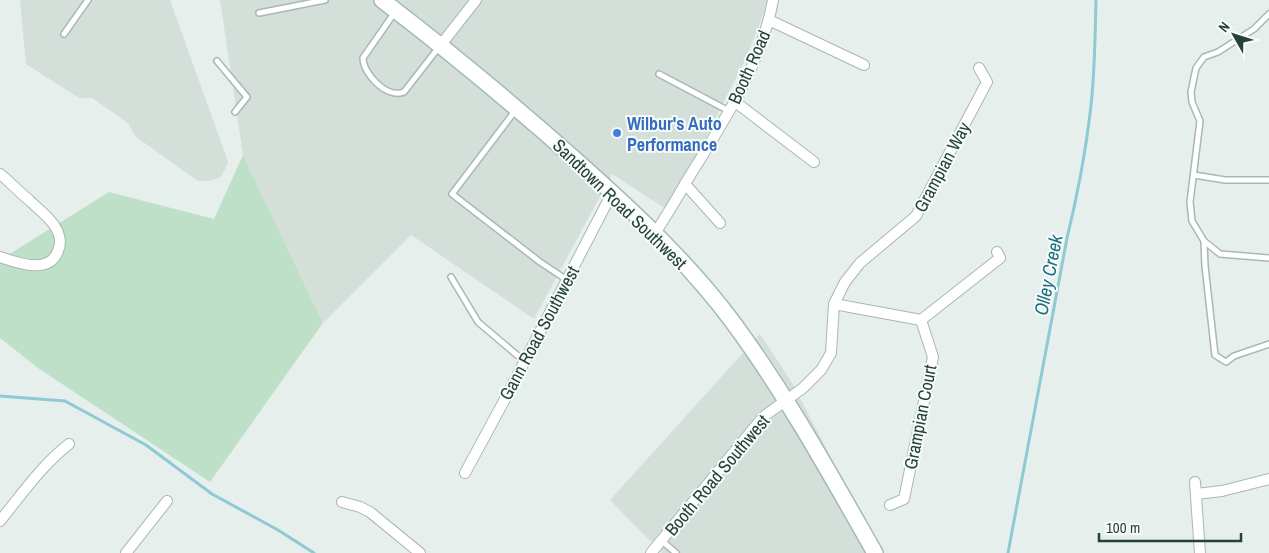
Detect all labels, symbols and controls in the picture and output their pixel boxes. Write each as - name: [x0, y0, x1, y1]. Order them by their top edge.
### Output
- north arrow: [1209, 10, 1259, 60]
- text: N: [1214, 18, 1234, 36]
- street label: Booth Road: [722, 26, 776, 108]
- place label: Wilbur's Auto Performance: [627, 111, 722, 157]
- street label: Grampian Way: [908, 117, 976, 216]
- marker: Wilbur's Auto Performance: [611, 127, 623, 139]
- street label: Sandtown Road Southwest: [547, 133, 693, 275]
- water label: Olley Creek: [1027, 231, 1069, 317]
- street label: Gann Road Southwest: [493, 262, 585, 404]
- street label: Grampian Court: [898, 363, 942, 471]
- street label: Booth Road Southwest: [659, 409, 775, 541]
- scale bar: [1099, 510, 1242, 542]
- text: 100 m: [1106, 517, 1140, 538]

